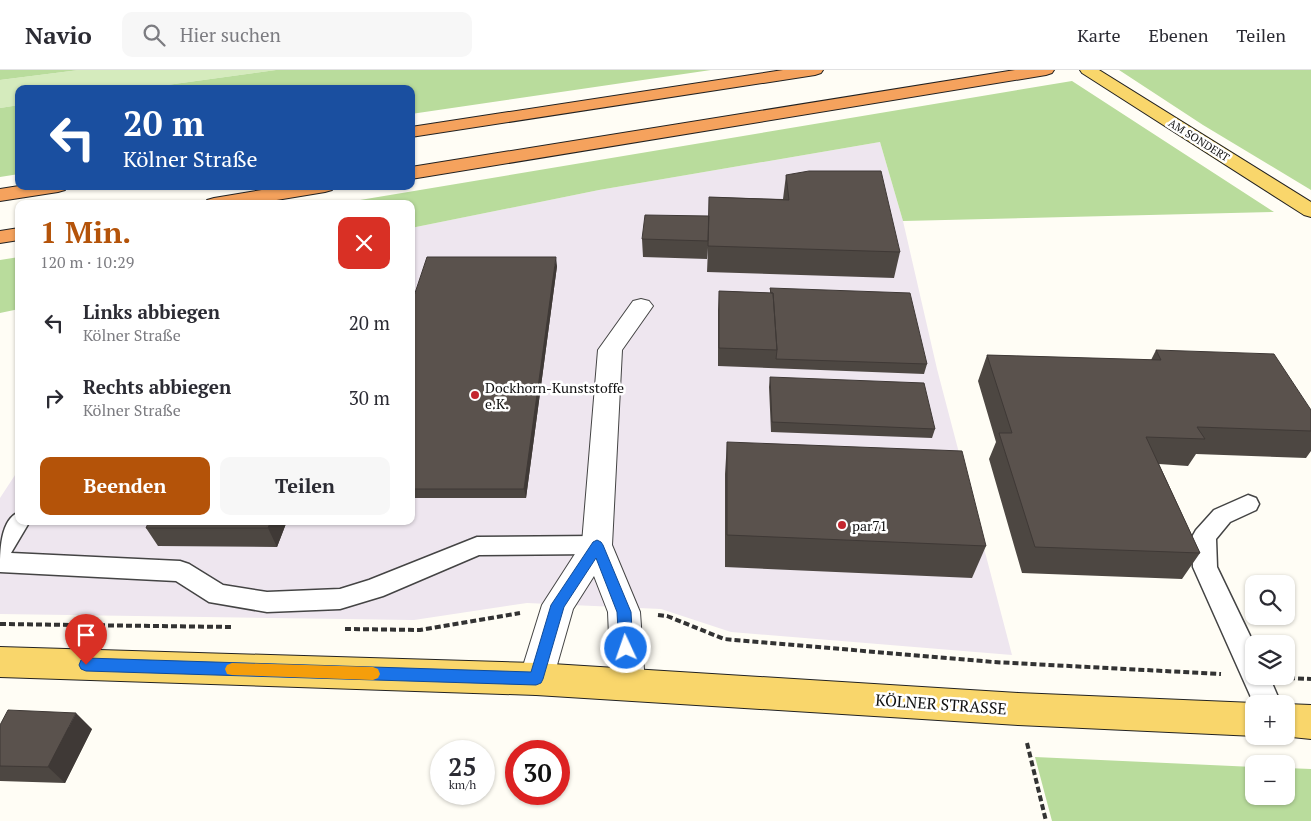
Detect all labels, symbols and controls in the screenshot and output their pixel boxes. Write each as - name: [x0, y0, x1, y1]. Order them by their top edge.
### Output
- search box: [122, 12, 472, 57]
- text: Navio: [25, 19, 92, 51]
- icon: search: [140, 21, 168, 49]
- text: Hier suchen: [180, 22, 281, 47]
- text: Karte: [1077, 23, 1121, 47]
- text: Ebenen: [1149, 23, 1208, 47]
- text: Teilen: [1236, 23, 1286, 47]
- text: 20 m: [123, 100, 204, 146]
- icon: left: [40, 105, 105, 170]
- street label: AM SONDERT: [1166, 116, 1232, 164]
- text: Kölner Straße: [123, 144, 258, 173]
- text: 1 Min.: [40, 212, 131, 252]
- button: close: [338, 217, 390, 269]
- text: 120 m · 10:29: [40, 251, 134, 273]
- text: Links abbiegen: [83, 299, 220, 324]
- icon: left: [40, 309, 68, 337]
- text: 20 m: [349, 310, 390, 335]
- text: Kölner Straße: [83, 324, 181, 346]
- text: Rechts abbiegen: [83, 374, 231, 399]
- place label: Dockhorn-Kunststoffe e.K.: [485, 378, 624, 413]
- icon: right: [40, 384, 68, 412]
- text: 30 m: [349, 385, 390, 410]
- marker: Dockhorn-Kunststoffe e.K.: [469, 389, 481, 401]
- text: Kölner Straße: [83, 399, 181, 421]
- button: Beenden: [40, 457, 210, 515]
- button: Teilen: [220, 457, 390, 515]
- place label: par71: [852, 516, 887, 535]
- marker: par71: [836, 519, 848, 531]
- map controls: [1245, 575, 1295, 805]
- button: search: [1245, 575, 1295, 625]
- pin: [65, 614, 107, 665]
- icon: arrive: [72, 621, 100, 649]
- position arrow: [599, 621, 651, 673]
- button: layers: [1245, 635, 1295, 685]
- street label: KÖLNER STRASSE: [875, 688, 1007, 720]
- button: +: [1245, 695, 1295, 745]
- speed limit sign: 30: [505, 740, 570, 805]
- text: 25: [448, 750, 477, 783]
- button: −: [1245, 755, 1295, 805]
- text: km/h: [449, 777, 476, 792]

